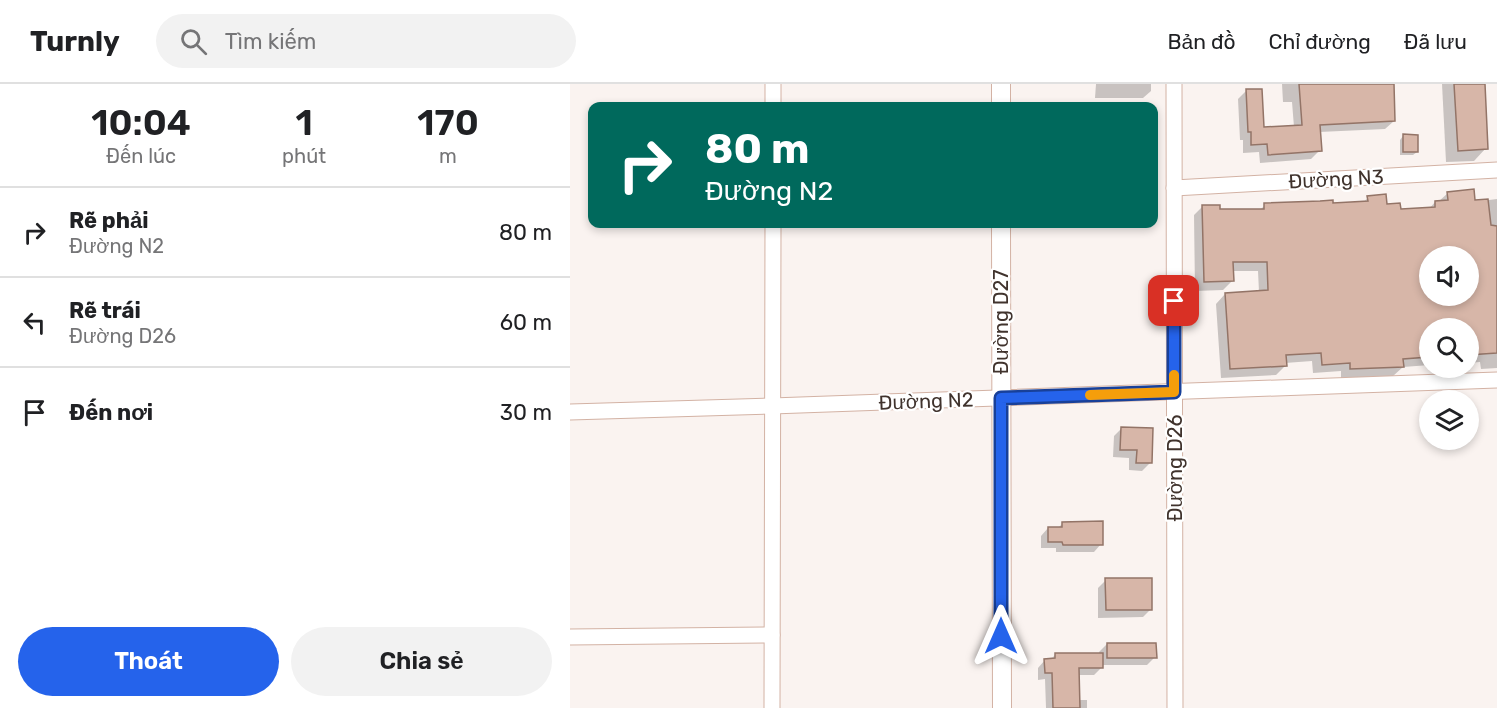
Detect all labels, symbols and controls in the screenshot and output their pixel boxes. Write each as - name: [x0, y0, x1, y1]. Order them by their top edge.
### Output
- search box: [156, 14, 576, 68]
- text: Turnly: [30, 25, 120, 58]
- icon: search: [177, 25, 210, 58]
- text: Tìm kiếm: [225, 28, 316, 55]
- text: Bản đồ: [1167, 29, 1236, 54]
- text: Chỉ đường: [1269, 29, 1371, 54]
- text: Đã lưu: [1404, 29, 1467, 54]
- text: 10:04: [91, 101, 191, 144]
- text: 1: [295, 101, 313, 144]
- text: 170: [417, 101, 479, 144]
- text: 80 m: [705, 124, 809, 174]
- icon: right: [606, 126, 684, 204]
- text: Đến lúc: [106, 144, 176, 168]
- text: phút: [282, 144, 326, 168]
- text: m: [439, 144, 457, 168]
- street label: Đường N3: [1288, 165, 1384, 193]
- text: Đường N2: [705, 175, 833, 207]
- text: Rẽ phải: [69, 207, 149, 234]
- icon: right: [18, 216, 51, 249]
- text: 80 m: [499, 219, 552, 246]
- text: Đường N2: [69, 234, 164, 258]
- map controls: [1419, 246, 1479, 450]
- button: sound: [1419, 246, 1479, 306]
- street label: Đường D27: [989, 269, 1013, 375]
- pin: [1148, 275, 1199, 326]
- icon: arrive: [1157, 284, 1190, 317]
- text: Rẽ trái: [69, 297, 141, 324]
- icon: left: [18, 306, 51, 339]
- text: 60 m: [500, 309, 552, 336]
- button: search: [1419, 318, 1479, 378]
- text: Đường D26: [69, 324, 176, 348]
- street label: Đường N2: [878, 387, 974, 415]
- button: layers: [1419, 390, 1479, 450]
- icon: arrive: [18, 396, 51, 429]
- text: Đến nơi: [69, 399, 153, 426]
- text: 30 m: [500, 399, 552, 426]
- street label: Đường D26: [1163, 414, 1187, 522]
- position arrow: [969, 604, 1033, 668]
- button: Thoát: [18, 627, 279, 696]
- button: Chia sẻ: [291, 627, 552, 696]

